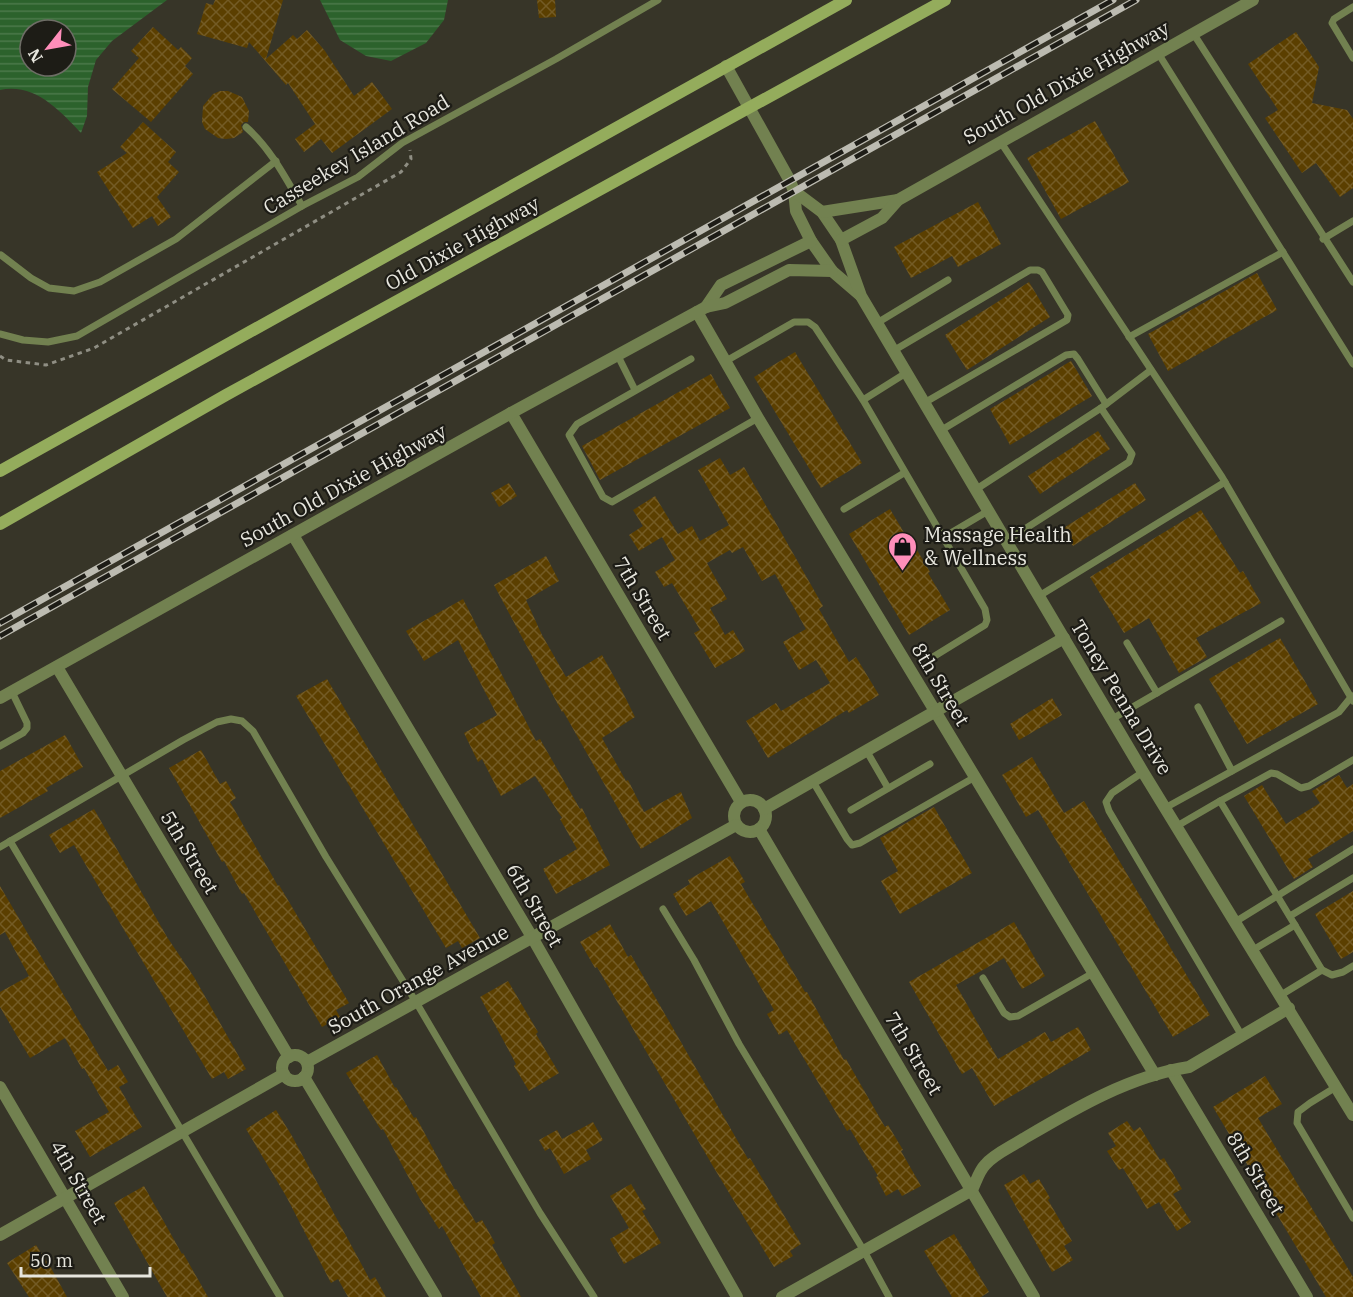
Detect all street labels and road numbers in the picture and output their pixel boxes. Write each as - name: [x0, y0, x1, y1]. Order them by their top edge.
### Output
- street label: South Old Dixie Highway: [958, 14, 1174, 150]
- street label: Casseekey Island Road: [258, 88, 454, 220]
- street label: Old Dixie Highway: [380, 189, 544, 297]
- street label: South Old Dixie Highway: [235, 417, 451, 553]
- street label: 7th Street: [608, 551, 678, 645]
- street label: Toney Penna Drive: [1065, 614, 1179, 780]
- street label: 8th Street: [906, 637, 976, 731]
- street label: 5th Street: [155, 805, 225, 899]
- street label: 6th Street: [500, 858, 570, 952]
- street label: South Orange Avenue: [323, 918, 513, 1040]
- street label: 7th Street: [879, 1006, 949, 1100]
- street label: 8th Street: [1221, 1126, 1291, 1220]
- street label: 4th Street: [44, 1135, 114, 1229]

